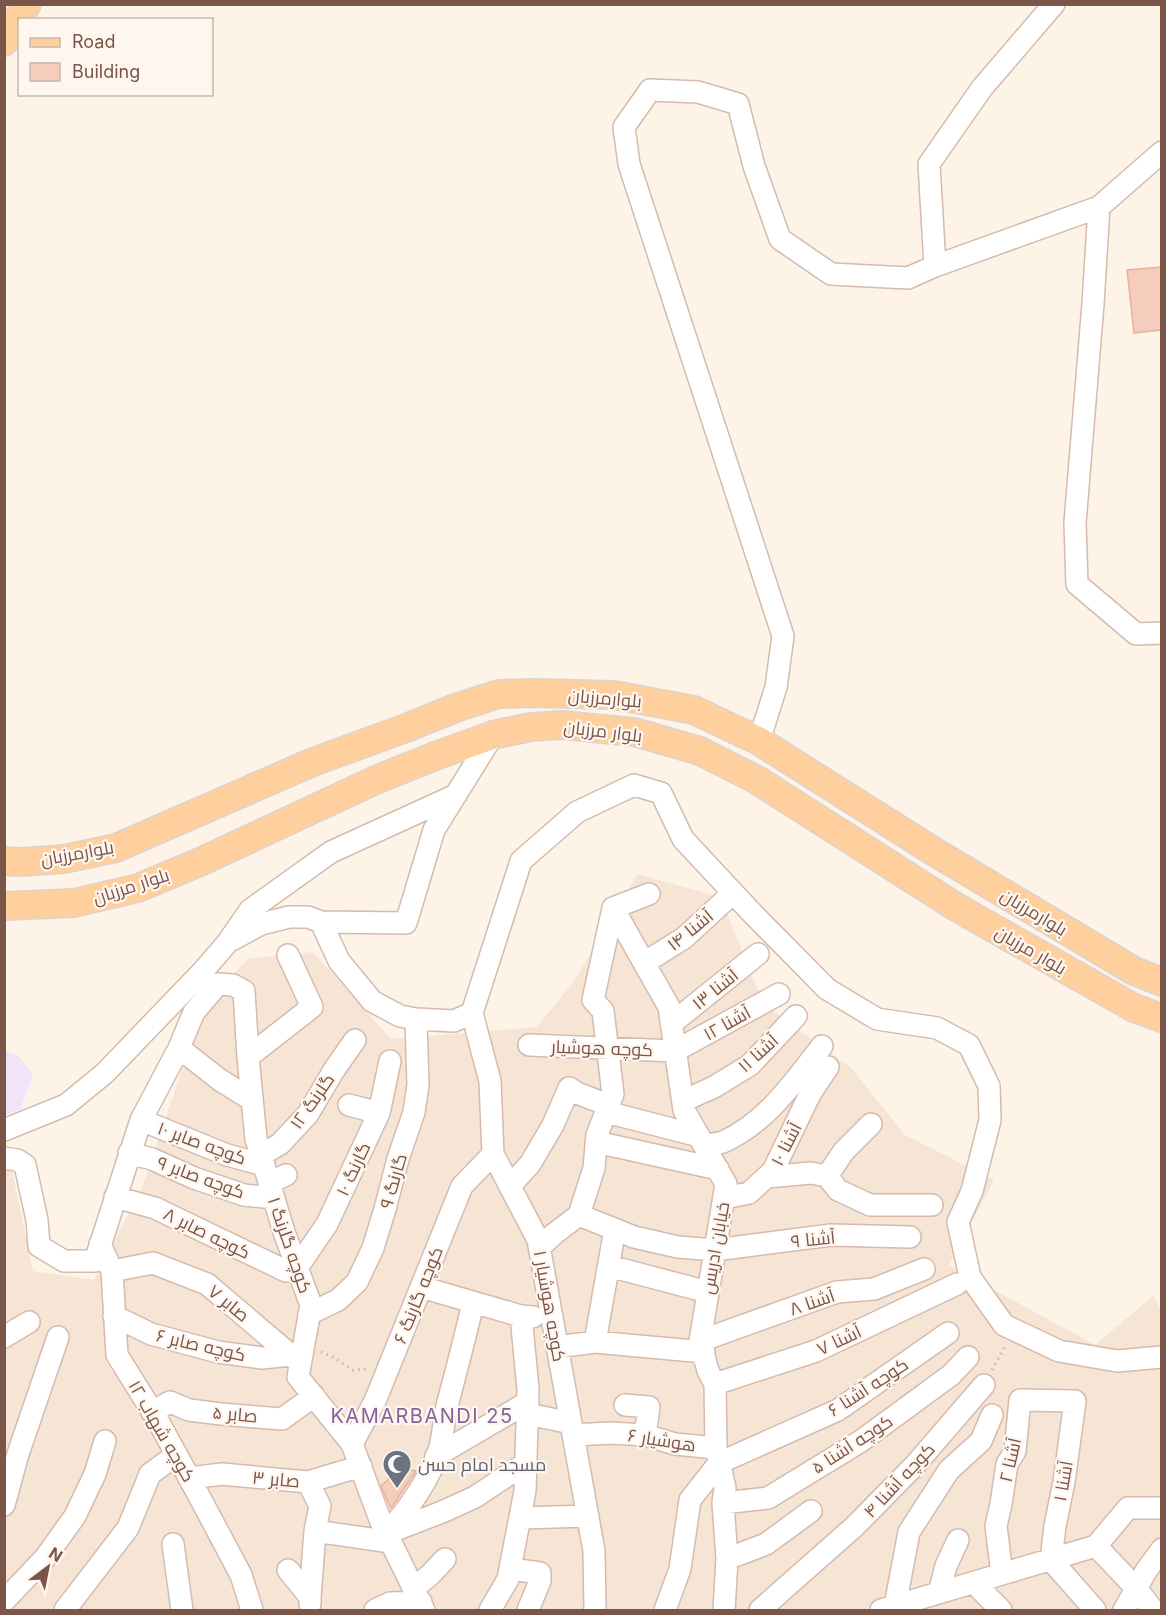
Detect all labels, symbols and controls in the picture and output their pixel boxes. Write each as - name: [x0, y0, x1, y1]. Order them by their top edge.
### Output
- legend: [18, 18, 213, 96]
- text: Road: [72, 31, 115, 52]
- text: Building: [72, 61, 140, 82]
- street label: بلوارمرزبان: [567, 684, 643, 713]
- street label: بلوار مرزبان: [562, 716, 644, 747]
- street label: بلوارمرزبان: [39, 836, 115, 871]
- street label: بلوار مرزبان: [90, 864, 172, 909]
- street label: بلوارمرزبان: [996, 884, 1071, 941]
- street label: آشنا ۱۴: [663, 905, 717, 955]
- street label: بلوار مرزبان: [991, 921, 1071, 980]
- street label: آشنا ۱۳: [688, 964, 742, 1014]
- street label: آشنا ۱۲: [700, 1002, 754, 1044]
- street label: آشنا ۱۱: [734, 1030, 782, 1076]
- street label: کوچه هوشیار: [550, 1036, 653, 1062]
- street label: گلرنگ ۱۲: [285, 1069, 339, 1133]
- street label: کوچه صابر ۱۰: [154, 1117, 249, 1171]
- street label: آشنا ۱۰: [766, 1119, 806, 1169]
- street label: گارنگ ۱۰: [331, 1139, 375, 1200]
- street label: کوچه صابر ۹: [154, 1151, 248, 1204]
- street label: گارنگ ۹: [375, 1151, 412, 1211]
- street label: کوچه گلرنگ ۱: [262, 1194, 316, 1297]
- street label: خیابان ادریس: [697, 1200, 734, 1296]
- street label: کوچه صابر ۸: [159, 1203, 254, 1265]
- street label: آشنا ۹: [790, 1226, 836, 1252]
- street label: کوچه گارنگ ۶: [389, 1244, 449, 1347]
- street label: کوچه هوشیار ۱: [528, 1249, 570, 1364]
- street label: صابر ۷: [204, 1280, 254, 1327]
- street label: آشنا ۸: [787, 1284, 838, 1320]
- street label: آشنا ۷: [813, 1321, 865, 1359]
- street label: کوچه صابر ۶: [154, 1325, 248, 1367]
- street label: کوچه آشنا ۶: [824, 1353, 913, 1422]
- street label: کوچه شهاب ۱۲: [123, 1377, 199, 1486]
- street label: صابر ۵: [211, 1402, 258, 1427]
- district label: KAMARBANDI 25: [330, 1404, 514, 1428]
- street label: کوچه آشنا ۵: [808, 1410, 898, 1480]
- street label: هوشیار ۶: [626, 1424, 698, 1457]
- street label: آشنا ۲: [995, 1436, 1025, 1484]
- street label: کوچه آشنا ۴: [859, 1438, 940, 1523]
- mosque icon: مسجد امام حسن: [381, 1448, 413, 1490]
- place label: مسجد امام حسن: [418, 1454, 546, 1477]
- street label: آشنا ۱: [1049, 1459, 1077, 1503]
- street label: صابر ۳: [251, 1466, 301, 1493]
- north arrow: [18, 1537, 78, 1597]
- text: N: [45, 1543, 66, 1566]

